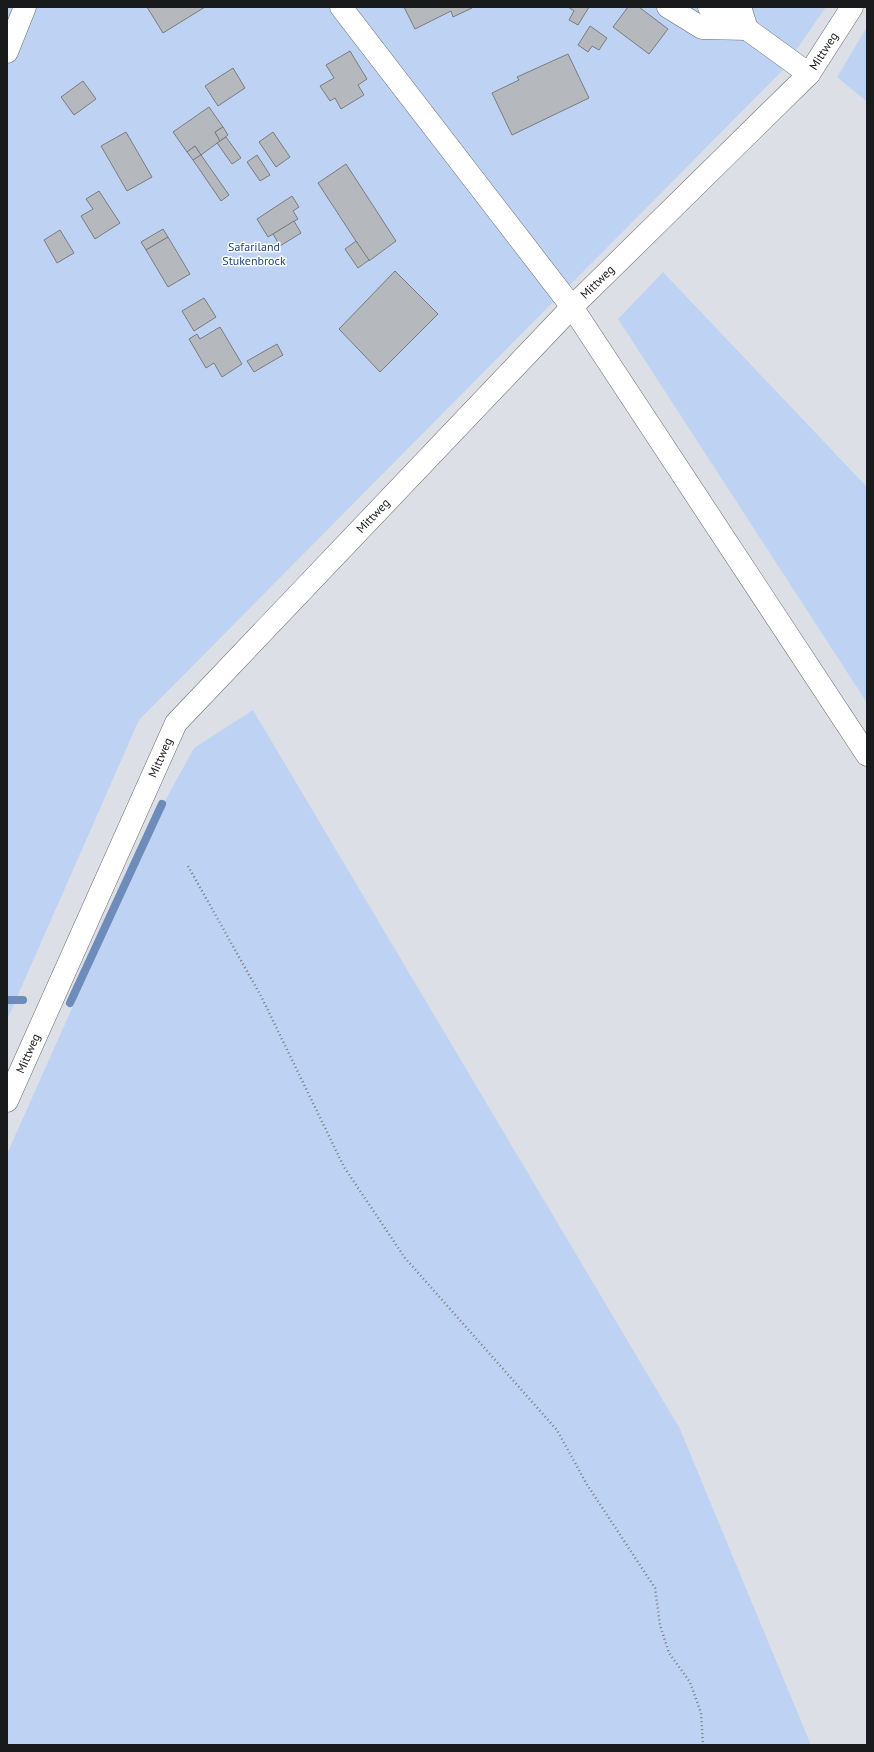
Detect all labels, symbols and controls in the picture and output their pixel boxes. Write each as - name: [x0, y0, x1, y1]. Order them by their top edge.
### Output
- street label: Mittweg: [806, 29, 841, 73]
- park label: Safariland Stukenbrock: [222, 239, 286, 268]
- street label: Mittweg: [577, 262, 617, 302]
- street label: Mittweg: [353, 495, 393, 536]
- street label: Mittweg: [145, 735, 175, 780]
- street label: Mittweg: [12, 1031, 43, 1076]

